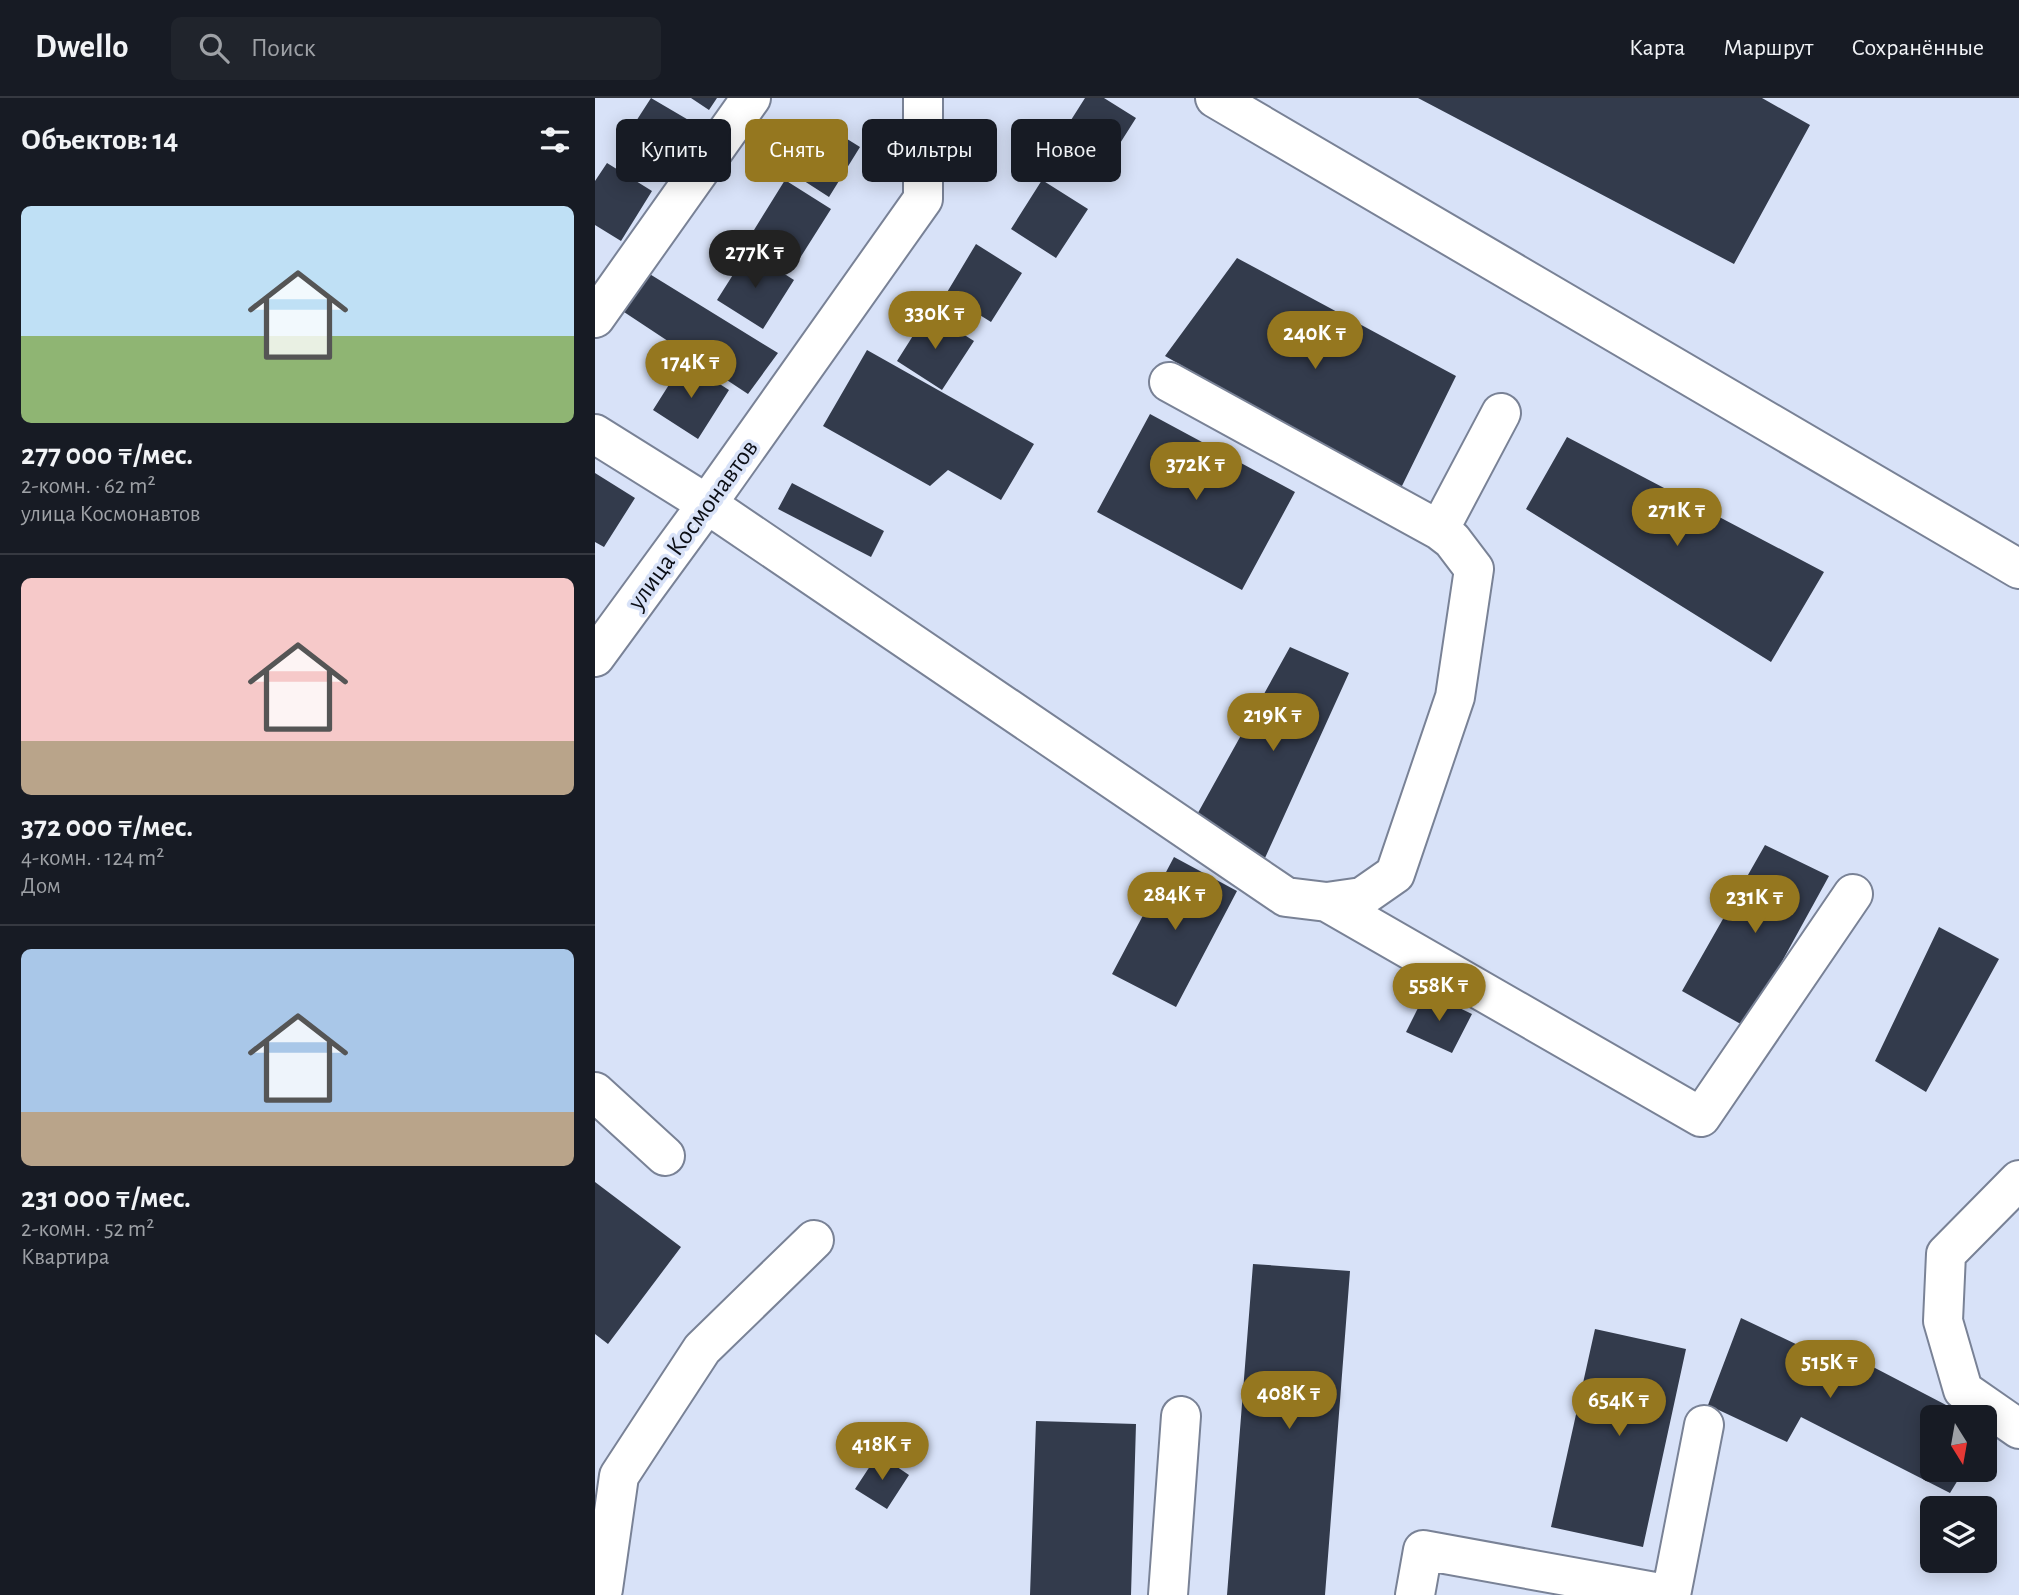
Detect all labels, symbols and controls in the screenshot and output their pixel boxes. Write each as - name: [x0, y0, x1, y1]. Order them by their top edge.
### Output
- search box: [171, 17, 661, 80]
- icon: search: [195, 29, 233, 67]
- text: Dwello: [35, 31, 129, 64]
- text: Поиск: [251, 35, 316, 61]
- text: Карта: [1629, 36, 1685, 60]
- text: Маршрут: [1723, 36, 1813, 60]
- text: Сохранённые: [1851, 36, 1984, 60]
- chip: Купить: [616, 119, 731, 182]
- chip: Снять: [745, 119, 848, 182]
- chip: Фильтры: [862, 119, 997, 182]
- chip: Новое: [1011, 119, 1121, 182]
- icon: filters: [536, 121, 574, 159]
- text: Объектов: 14: [21, 125, 178, 155]
- pin: 277K ₸: [698, 230, 812, 290]
- text: 277K ₸: [725, 241, 785, 264]
- icon: home: [235, 252, 361, 378]
- pin: 330K ₸: [878, 292, 992, 351]
- text: 330K ₸: [904, 302, 966, 325]
- pin: 240K ₸: [1258, 312, 1372, 371]
- text: 240K ₸: [1283, 322, 1347, 345]
- pin: 174K ₸: [634, 341, 748, 400]
- text: 174K ₸: [661, 351, 721, 374]
- street label: улица Космонавтов: [622, 435, 763, 615]
- text: 277 000 ₸/мес.: [21, 440, 193, 470]
- pin: 372K ₸: [1139, 442, 1253, 502]
- text: 372K ₸: [1166, 453, 1226, 476]
- text: 2-комн. · 62 m²: [21, 475, 155, 498]
- pin: 271K ₸: [1620, 489, 1734, 548]
- text: 271K ₸: [1648, 499, 1706, 522]
- text: улица Космонавтов: [21, 503, 201, 526]
- icon: home: [235, 624, 361, 750]
- pin: 219K ₸: [1216, 694, 1330, 753]
- text: 219K ₸: [1243, 704, 1303, 727]
- text: 372 000 ₸/мес.: [21, 812, 193, 842]
- text: 4-комн. · 124 m²: [21, 847, 164, 870]
- pin: 284K ₸: [1118, 872, 1232, 932]
- text: Дом: [21, 875, 61, 898]
- pin: 231K ₸: [1698, 876, 1812, 935]
- text: 284K ₸: [1143, 883, 1207, 906]
- text: 231K ₸: [1726, 886, 1784, 909]
- pin: 558K ₸: [1382, 964, 1496, 1023]
- text: 558K ₸: [1409, 974, 1469, 997]
- icon: home: [235, 995, 361, 1121]
- text: 231 000 ₸/мес.: [21, 1183, 191, 1213]
- text: 2-комн. · 52 m²: [21, 1218, 154, 1241]
- text: Квартира: [21, 1246, 109, 1269]
- pin: 515K ₸: [1773, 1340, 1887, 1400]
- text: 515K ₸: [1801, 1351, 1859, 1374]
- pin: 408K ₸: [1232, 1372, 1346, 1431]
- pin: 654K ₸: [1562, 1378, 1676, 1438]
- text: 408K ₸: [1257, 1382, 1321, 1405]
- text: 654K ₸: [1588, 1389, 1650, 1412]
- north arrow: [1920, 1405, 1997, 1482]
- map controls: [1920, 1405, 1997, 1573]
- pin: 418K ₸: [825, 1422, 939, 1482]
- text: 418K ₸: [852, 1433, 912, 1456]
- button: layers: [1920, 1496, 1997, 1573]

